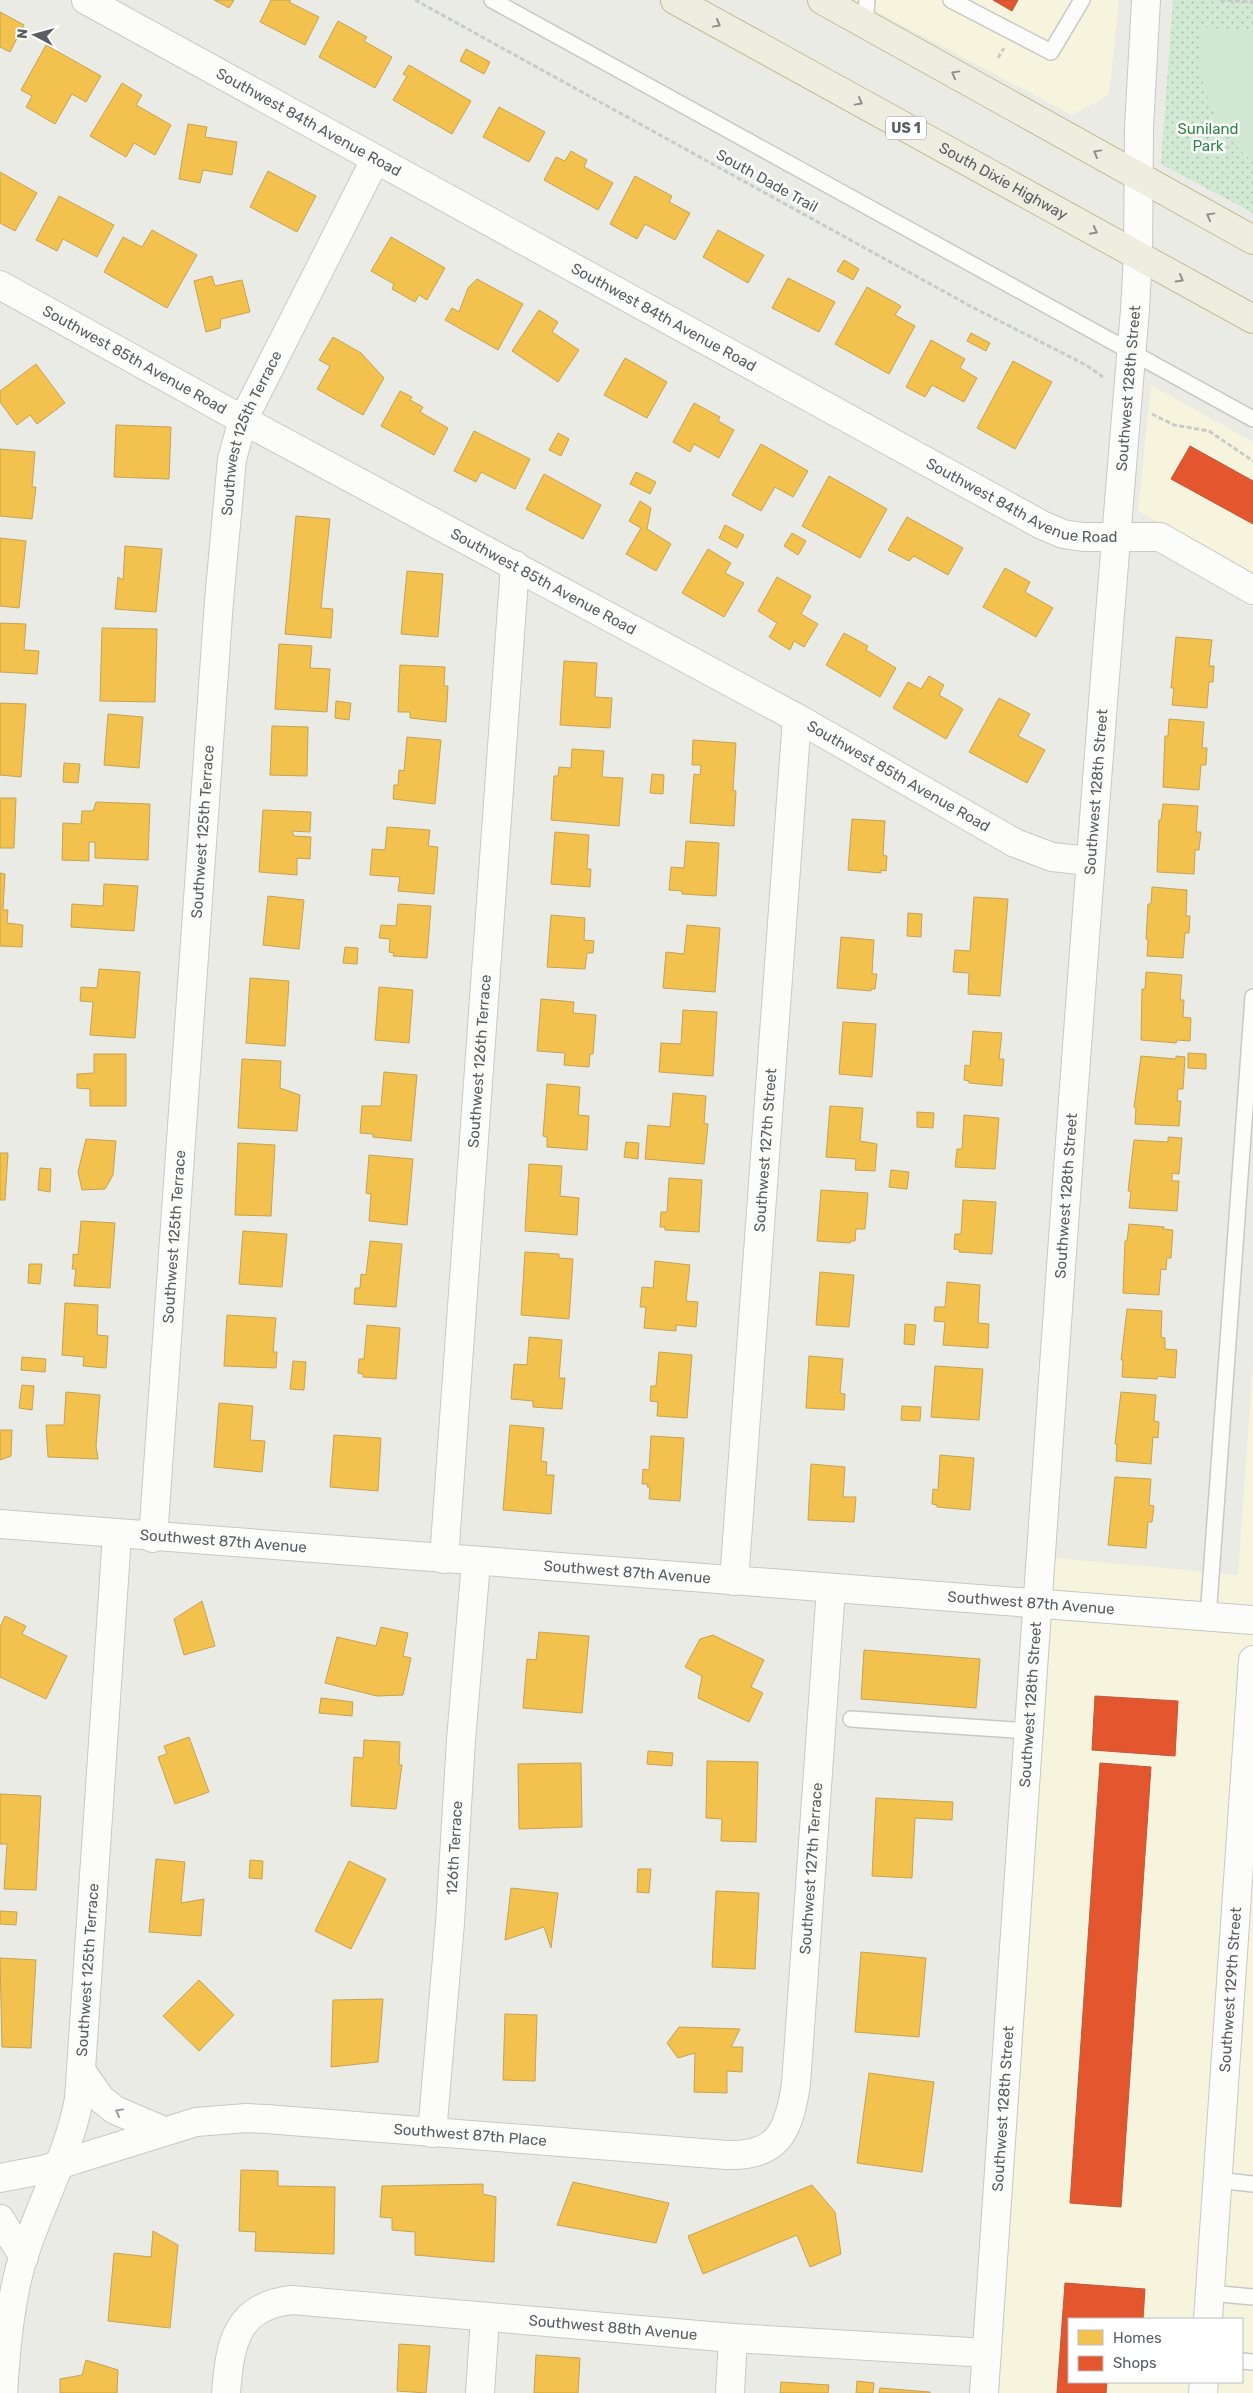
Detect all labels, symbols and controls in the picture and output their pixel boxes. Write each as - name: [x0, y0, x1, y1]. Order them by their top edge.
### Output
- north arrow: [10, 10, 60, 60]
- one-way arrow: [712, 17, 721, 27]
- text: N: [14, 28, 32, 40]
- street label: Southwest 84th Avenue Road: [213, 64, 404, 180]
- one-way arrow: [951, 70, 960, 80]
- one-way arrow: [854, 96, 863, 106]
- road number: US 1: [886, 116, 926, 140]
- park label: Suniland Park: [1177, 120, 1239, 155]
- street label: South Dixie Highway: [936, 139, 1071, 224]
- street label: South Dade Trail: [713, 146, 821, 216]
- one-way arrow: [1093, 150, 1102, 160]
- one-way arrow: [1207, 212, 1216, 222]
- one-way arrow: [1088, 225, 1097, 235]
- street label: Southwest 84th Avenue Road: [568, 259, 759, 375]
- one-way arrow: [1175, 273, 1184, 283]
- street label: Southwest 85th Avenue Road: [39, 301, 230, 418]
- street label: Southwest 128th Street: [1113, 305, 1144, 472]
- street label: Southwest 125th Terrace: [218, 348, 286, 516]
- street label: Southwest 84th Avenue Road: [923, 454, 1117, 546]
- street label: Southwest 85th Avenue Road: [447, 524, 639, 639]
- street label: Southwest 128th Street: [1081, 708, 1111, 875]
- street label: Southwest 85th Avenue Road: [804, 717, 993, 836]
- street label: Southwest 125th Terrace: [188, 744, 218, 919]
- street label: Southwest 126th Terrace: [464, 974, 495, 1149]
- street label: Southwest 127th Street: [750, 1067, 780, 1233]
- street label: Southwest 128th Street: [1051, 1112, 1081, 1279]
- street label: Southwest 125th Terrace: [159, 1149, 189, 1324]
- street label: Southwest 87th Avenue: [139, 1526, 308, 1556]
- street label: Southwest 87th Avenue: [543, 1557, 711, 1587]
- street label: Southwest 87th Avenue: [947, 1588, 1115, 1618]
- street label: Southwest 128th Street: [1016, 1621, 1045, 1788]
- street label: Southwest 127th Terrace: [796, 1782, 826, 1955]
- street label: 126th Terrace: [443, 1800, 466, 1896]
- street label: Southwest 125th Terrace: [73, 1883, 103, 2057]
- street label: Southwest 129th Street: [1216, 1906, 1245, 2073]
- street label: Southwest 128th Street: [989, 2025, 1018, 2192]
- one-way arrow: [116, 2108, 125, 2118]
- street label: Southwest 87th Place: [393, 2120, 547, 2150]
- street label: Southwest 88th Avenue: [528, 2311, 698, 2344]
- legend: [1068, 2318, 1243, 2383]
- text: Homes: [1113, 2329, 1162, 2347]
- text: Shops: [1113, 2354, 1157, 2372]

